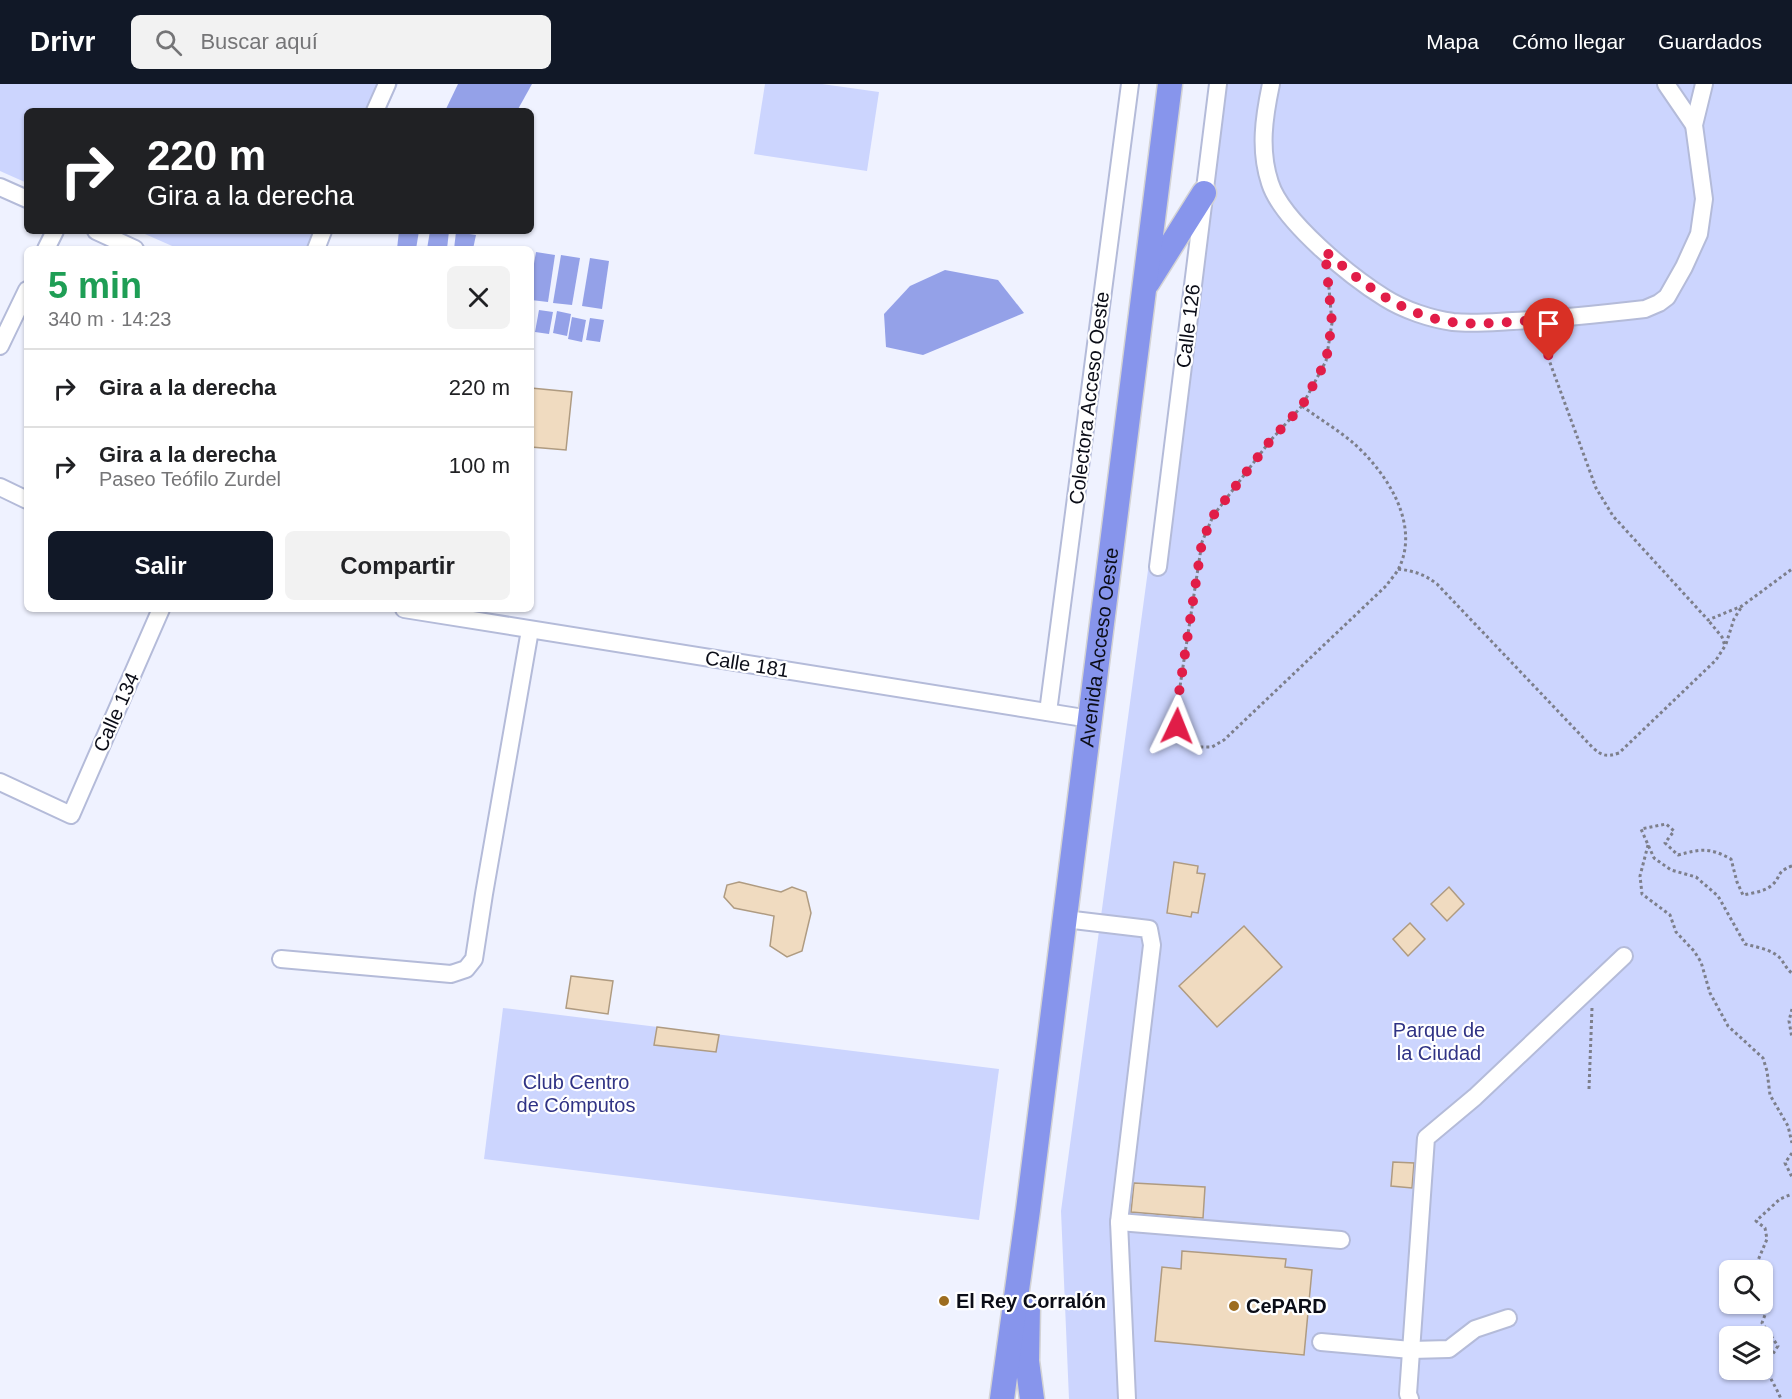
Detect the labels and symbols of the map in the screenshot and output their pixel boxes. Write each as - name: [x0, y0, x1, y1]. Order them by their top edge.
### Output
- street label: Calle 126: [1172, 283, 1204, 369]
- street label: Colectora Acceso Oeste: [1065, 290, 1113, 506]
- pin: [1523, 298, 1574, 360]
- street label: Avenida Acceso Oeste: [1075, 546, 1122, 748]
- street label: Calle 181: [704, 647, 790, 681]
- street label: Calle 134: [89, 669, 143, 755]
- position arrow: [1145, 694, 1209, 758]
- park label: Parque de la Ciudad: [1393, 1019, 1485, 1064]
- park label: Club Centro de Cómputos: [517, 1071, 635, 1116]
- place label: El Rey Corralón: [956, 1290, 1106, 1312]
- marker: El Rey Corralón: [937, 1294, 951, 1308]
- place label: CePARD: [1246, 1295, 1327, 1317]
- marker: CePARD: [1227, 1299, 1241, 1313]

